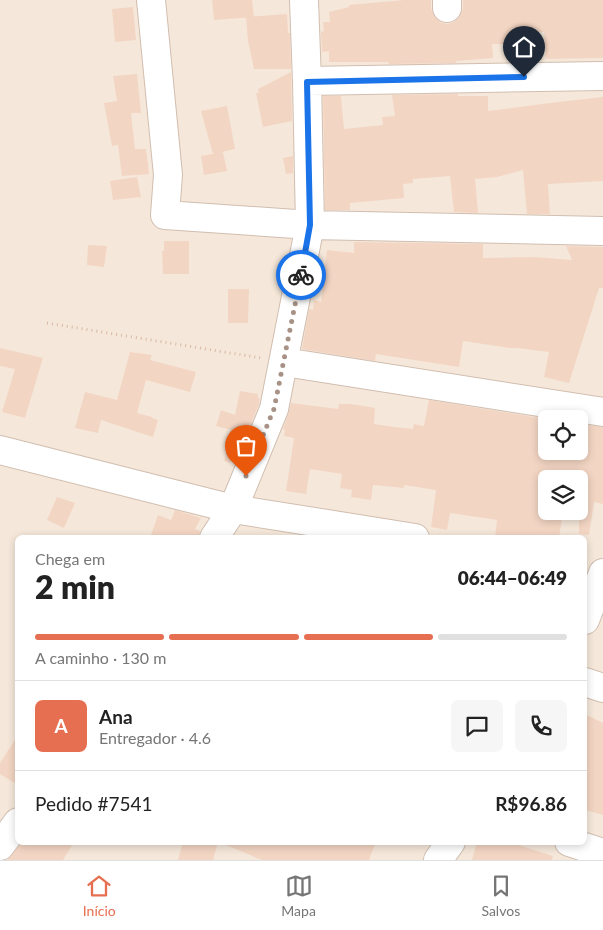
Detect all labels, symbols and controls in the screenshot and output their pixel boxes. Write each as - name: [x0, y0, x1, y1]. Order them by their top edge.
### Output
- pin: [503, 26, 545, 77]
- icon: home: [510, 33, 538, 61]
- courier: [276, 250, 326, 300]
- icon: bike: [287, 261, 315, 289]
- map controls: [538, 410, 588, 520]
- button: locate: [538, 410, 588, 460]
- pin: [225, 425, 267, 476]
- icon: bag: [232, 432, 260, 460]
- button: layers: [538, 470, 588, 520]
- text: Chega em: [35, 549, 105, 568]
- text: 06:44–06:49: [458, 566, 567, 589]
- text: 2 min: [35, 567, 115, 606]
- text: A caminho · 130 m: [35, 648, 166, 667]
- button: chat: [451, 700, 503, 752]
- button: phone: [515, 700, 567, 752]
- text: Ana: [99, 705, 133, 728]
- text: A: [54, 714, 68, 737]
- text: Entregador · 4.6: [99, 728, 211, 747]
- text: Pedido #7541: [35, 792, 153, 815]
- text: R$96.86: [495, 792, 567, 815]
- tab: Início: [83, 872, 116, 919]
- tab: Mapa: [281, 872, 316, 919]
- tab: Salvos: [481, 872, 520, 919]

